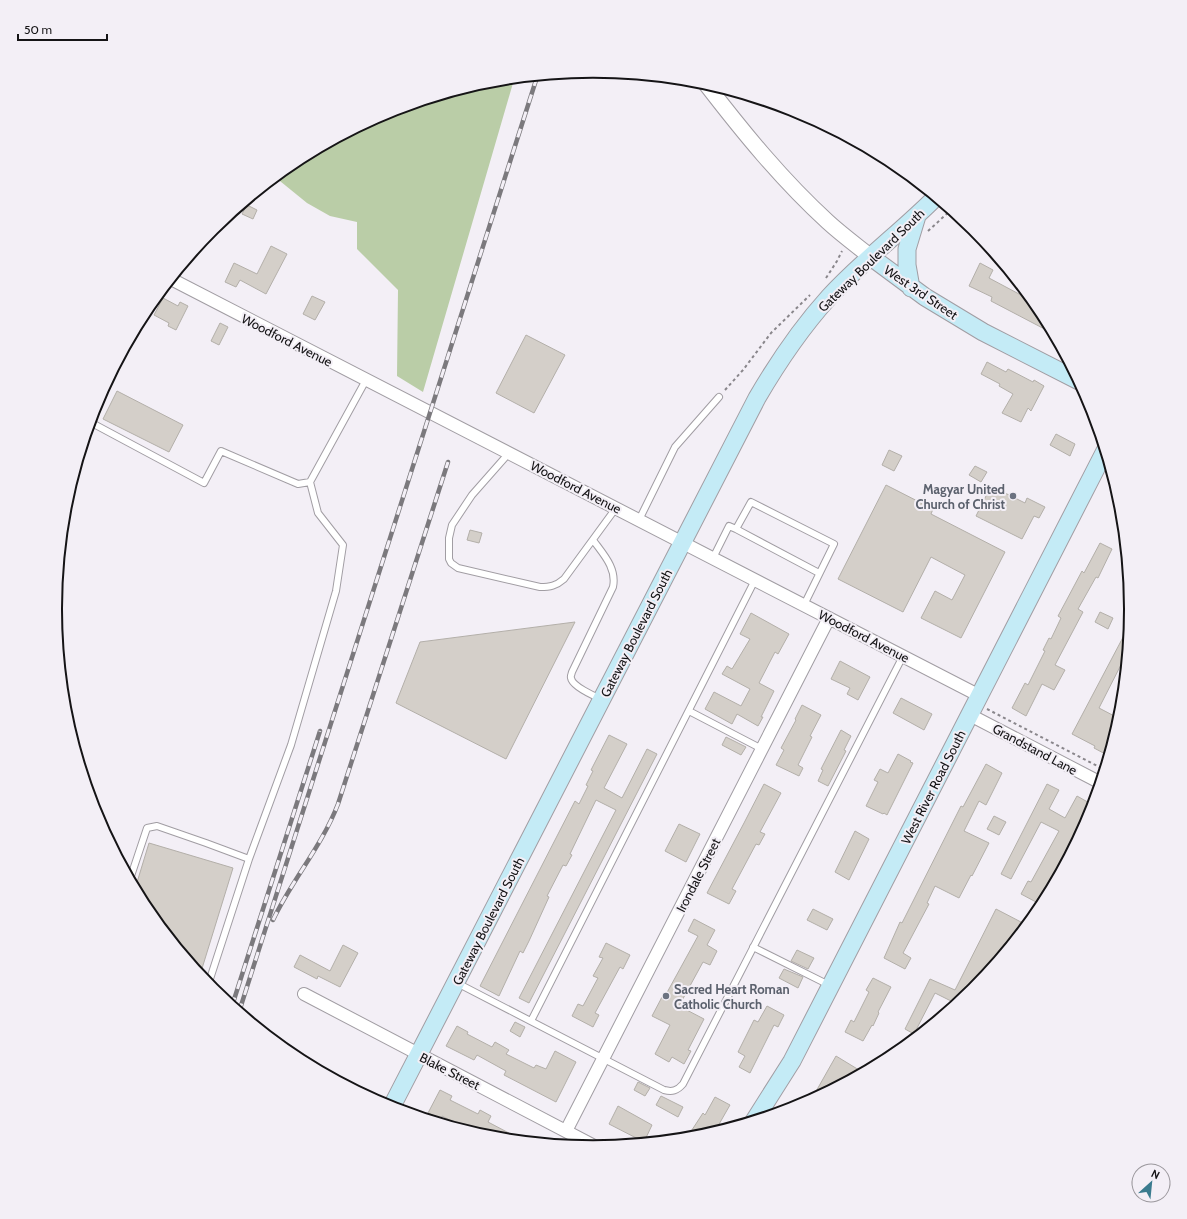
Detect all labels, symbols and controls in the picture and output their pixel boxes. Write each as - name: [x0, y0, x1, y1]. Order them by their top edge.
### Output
- scale bar: [18, 16, 107, 42]
- text: 50 m: [24, 22, 52, 37]
- street label: Gateway Boulevard South: [815, 205, 927, 315]
- street label: West 3rd Street: [881, 261, 961, 323]
- street label: Woodford Avenue: [239, 310, 335, 370]
- street label: Woodford Avenue: [528, 457, 624, 517]
- place label: Magyar United Church of Christ: [915, 481, 1006, 512]
- marker: Magyar United Church of Christ: [1008, 491, 1018, 501]
- street label: Gateway Boulevard South: [597, 566, 675, 700]
- street label: Woodford Avenue: [816, 606, 912, 666]
- street label: Grandstand Lane: [990, 720, 1080, 778]
- street label: West River Road South: [897, 727, 969, 847]
- street label: Irondale Street: [672, 835, 724, 915]
- street label: Gateway Boulevard South: [449, 854, 527, 988]
- place label: Sacred Heart Roman Catholic Church: [674, 981, 790, 1012]
- marker: Sacred Heart Roman Catholic Church: [661, 991, 671, 1001]
- street label: Blake Street: [417, 1049, 483, 1093]
- north arrow: [1131, 1163, 1171, 1203]
- text: N: [1149, 1166, 1162, 1182]

